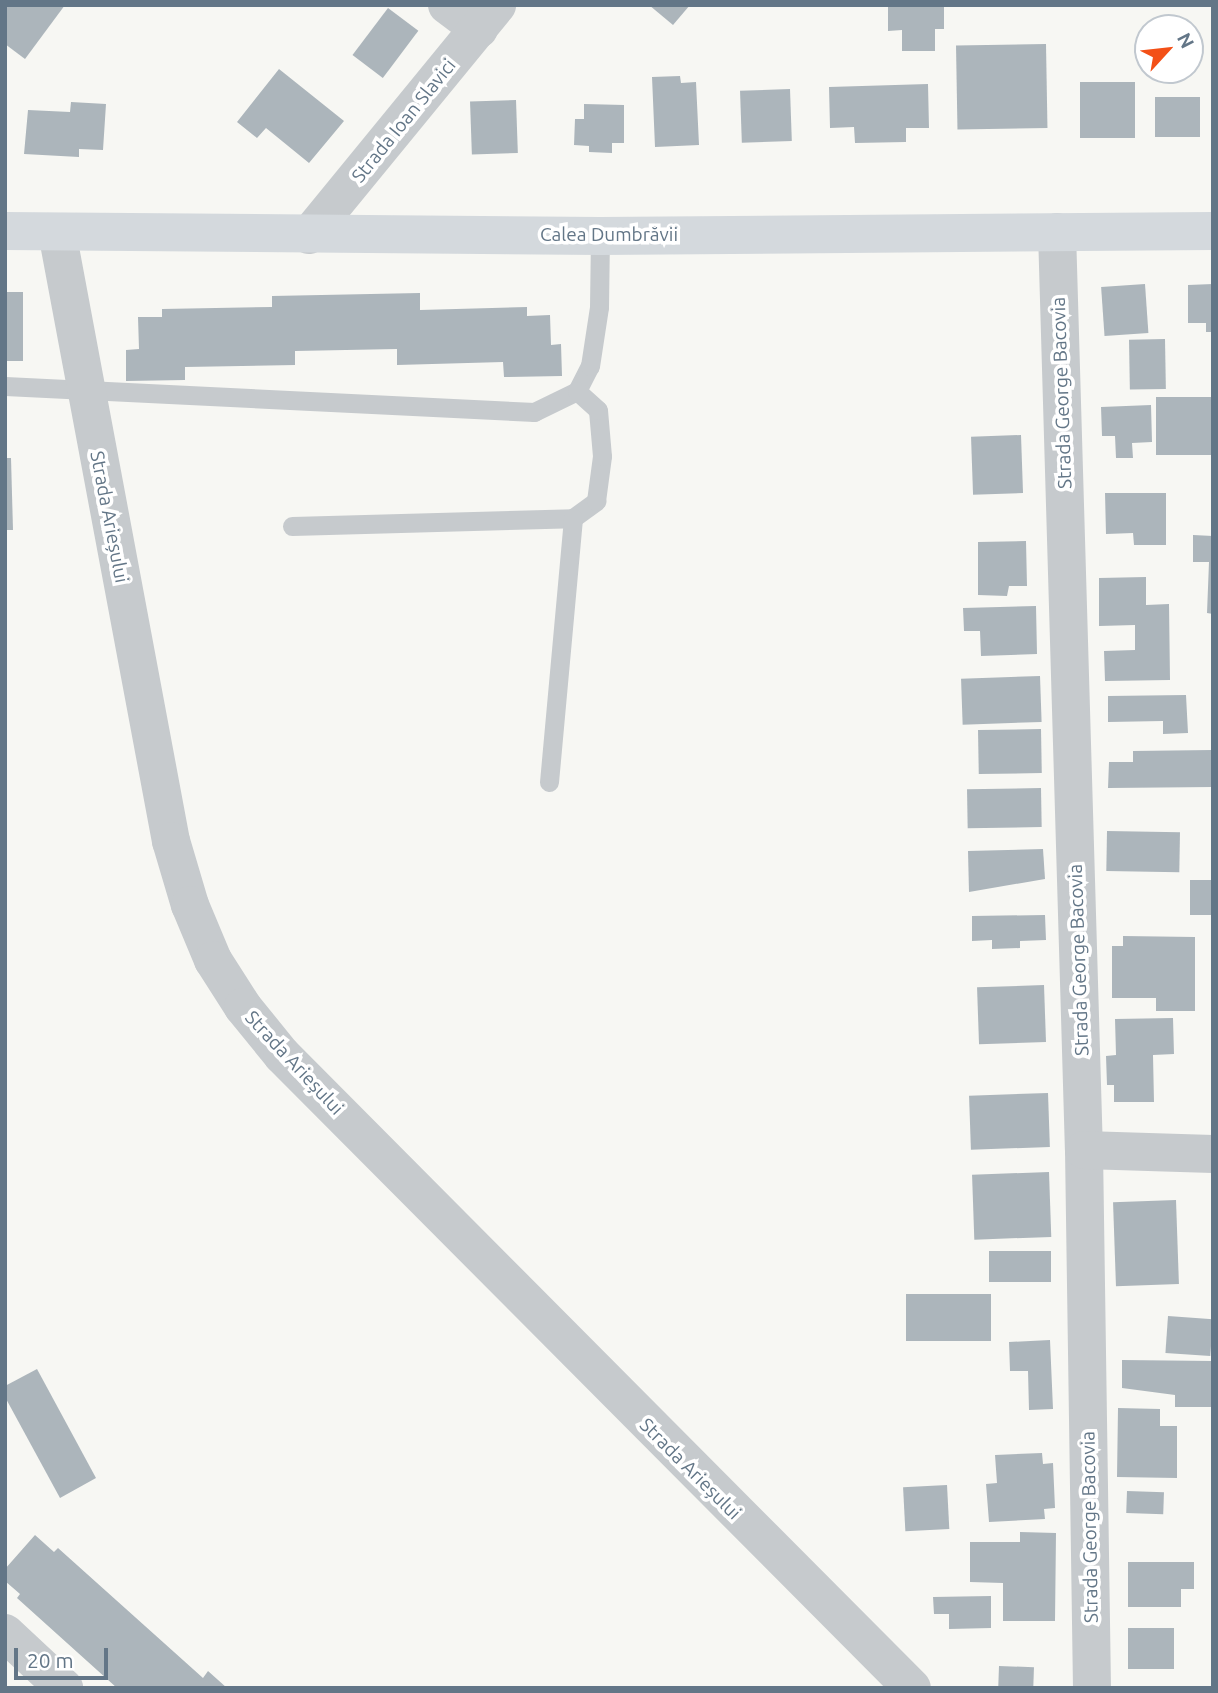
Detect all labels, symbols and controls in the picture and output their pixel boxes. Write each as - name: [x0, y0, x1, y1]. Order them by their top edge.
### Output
- north arrow: [1134, 14, 1204, 84]
- text: N: [1173, 29, 1199, 52]
- street label: Strada Ioan Slavici: [347, 55, 461, 187]
- street label: Calea Dumbrăvii: [540, 224, 678, 246]
- street label: Strada George Bacovia: [1047, 297, 1077, 489]
- street label: Strada Arieșului: [85, 449, 133, 585]
- street label: Strada George Bacovia: [1064, 864, 1094, 1056]
- street label: Strada Arieșului: [240, 1006, 348, 1120]
- street label: Strada Arieșului: [635, 1414, 745, 1524]
- street label: Strada George Bacovia: [1077, 1431, 1103, 1623]
- scale bar: [18, 1634, 112, 1678]
- text: 20 m: [27, 1648, 74, 1672]

